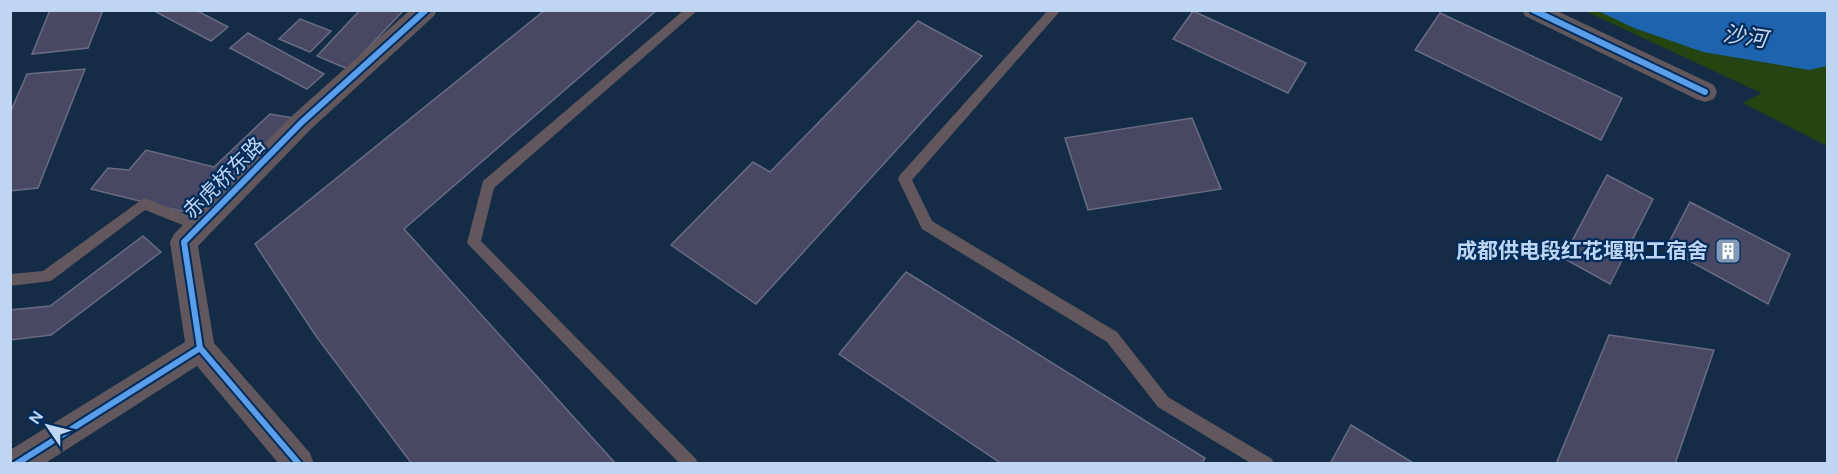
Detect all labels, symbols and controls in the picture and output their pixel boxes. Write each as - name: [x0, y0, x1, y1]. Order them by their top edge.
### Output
- water label: 沙河: [1721, 19, 1773, 54]
- street label: 赤虎桥东路: [177, 131, 271, 225]
- building icon: 成都供电段红花堰职工宿舍: [1713, 236, 1743, 266]
- place label: 成都供电段红花堰职工宿舍: [1456, 237, 1708, 265]
- north arrow: [18, 396, 78, 456]
- text: N: [24, 407, 48, 428]

